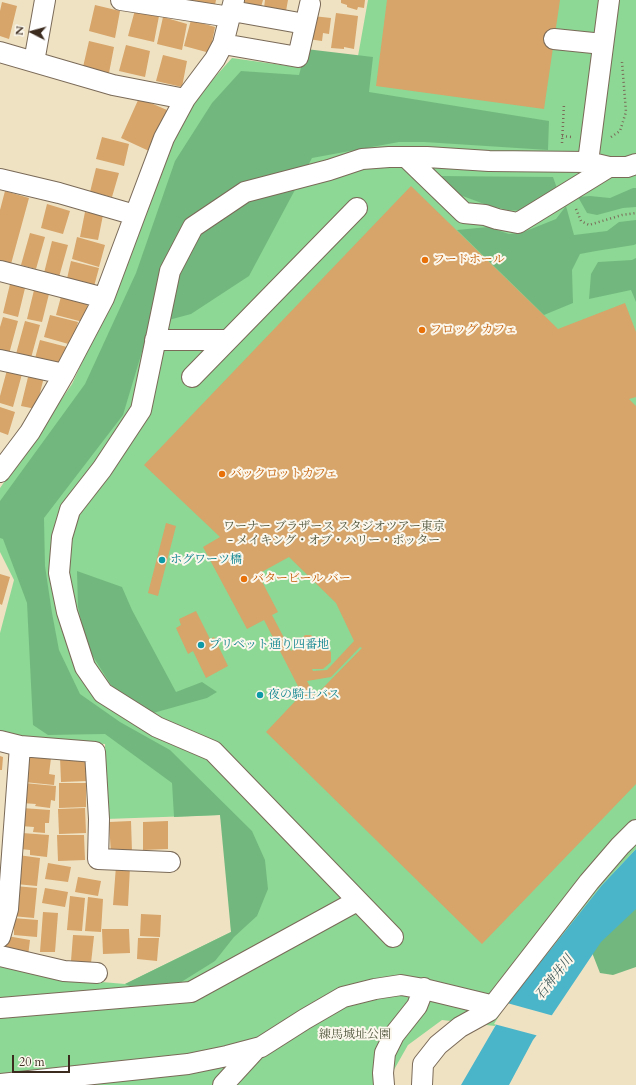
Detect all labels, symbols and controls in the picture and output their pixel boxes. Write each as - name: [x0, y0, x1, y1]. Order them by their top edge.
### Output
- north arrow: [12, 12, 52, 52]
- text: N: [12, 25, 28, 36]
- place label: フードホール: [433, 253, 505, 267]
- marker: フードホール: [420, 255, 430, 265]
- place label: フロッグ カフェ: [430, 323, 517, 337]
- marker: フロッグ カフェ: [417, 325, 427, 335]
- place label: バックロットカフェ: [230, 467, 338, 481]
- marker: バックロットカフェ: [217, 469, 227, 479]
- park label: ワーナー ブラザース スタジオツアー東京 - メイキング・オブ・ハリー・ポッター: [223, 520, 445, 548]
- place label: ホグワーツ橋: [170, 553, 242, 567]
- marker: ホグワーツ橋: [157, 555, 167, 565]
- place label: バタービール バー: [252, 572, 351, 586]
- marker: バタービール バー: [239, 574, 249, 584]
- place label: プリベット通り四番地: [209, 638, 329, 652]
- marker: プリベット通り四番地: [196, 640, 206, 650]
- place label: 夜の騎士バス: [268, 688, 340, 702]
- marker: 夜の騎士バス: [255, 690, 265, 700]
- water label: 石神井川: [533, 953, 577, 1003]
- park label: 練馬城址公園: [319, 1028, 391, 1042]
- scale bar: [14, 1047, 72, 1073]
- text: 20 m: [19, 1054, 45, 1070]

